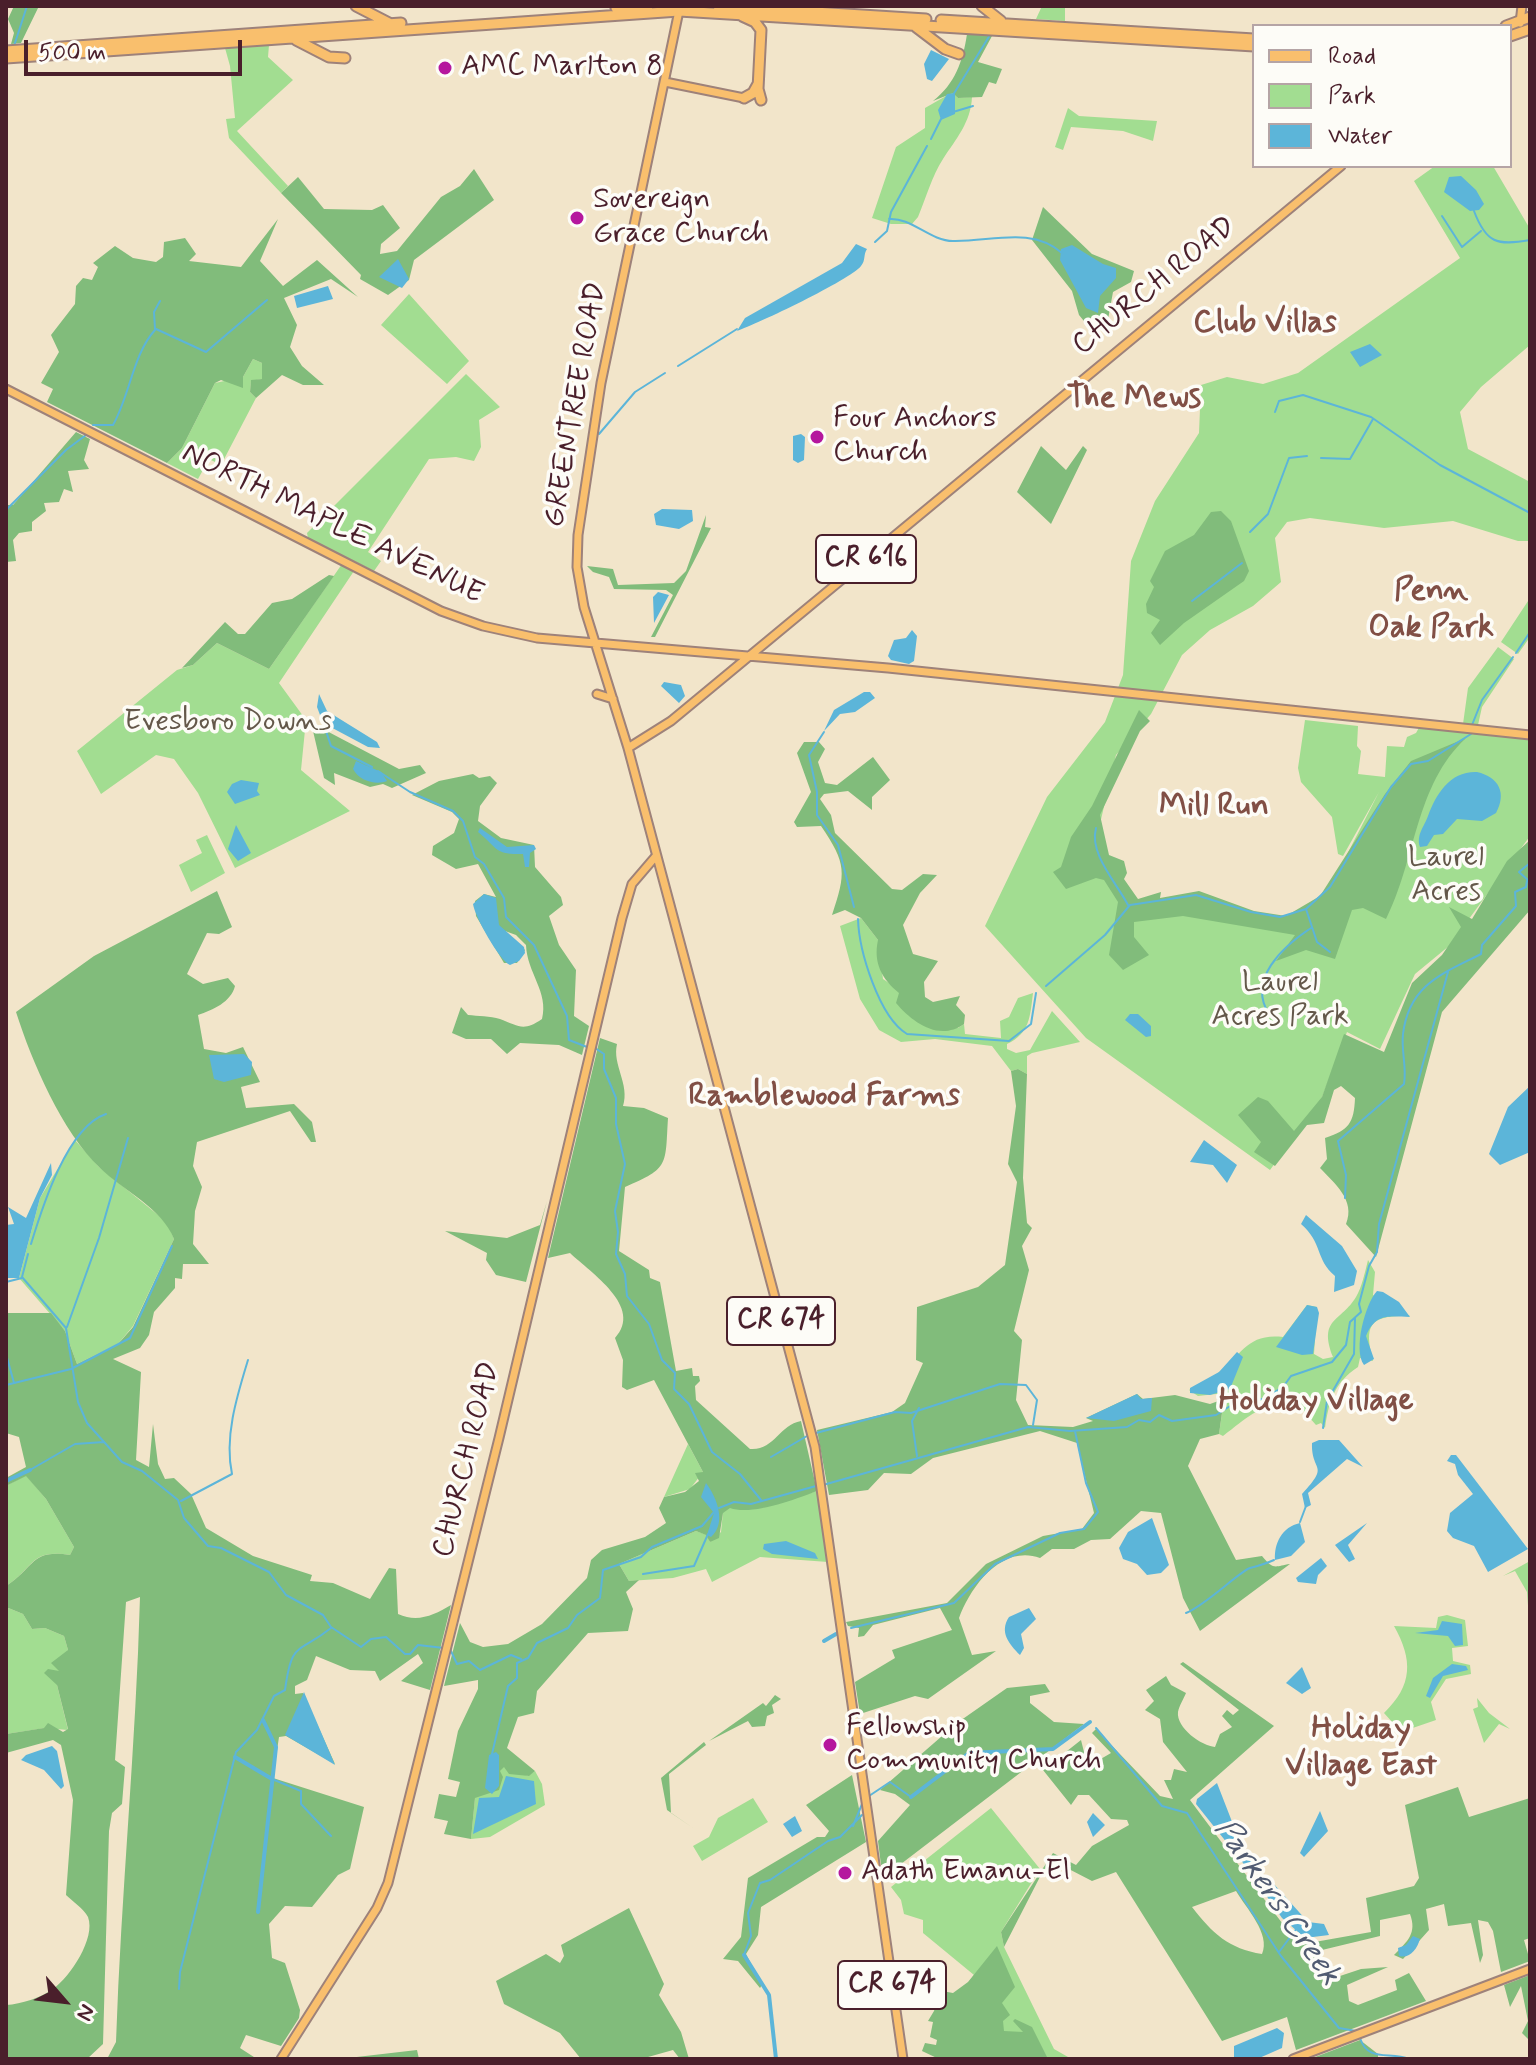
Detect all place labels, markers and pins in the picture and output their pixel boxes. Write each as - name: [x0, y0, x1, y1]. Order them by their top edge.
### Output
- place label: AMC Marlton 8: [461, 50, 663, 86]
- marker: AMC Marlton 8: [436, 59, 454, 77]
- place label: Sovereign Grace Church: [593, 183, 769, 254]
- marker: Sovereign Grace Church: [568, 209, 586, 227]
- place label: Four Anchors Church: [833, 402, 997, 472]
- marker: Four Anchors Church: [808, 428, 826, 446]
- place label: Fellowship Community Church: [846, 1710, 1102, 1780]
- marker: Fellowship Community Church: [821, 1736, 839, 1754]
- place label: Adath Emanu-El: [861, 1855, 1070, 1891]
- marker: Adath Emanu-El: [836, 1864, 854, 1882]

